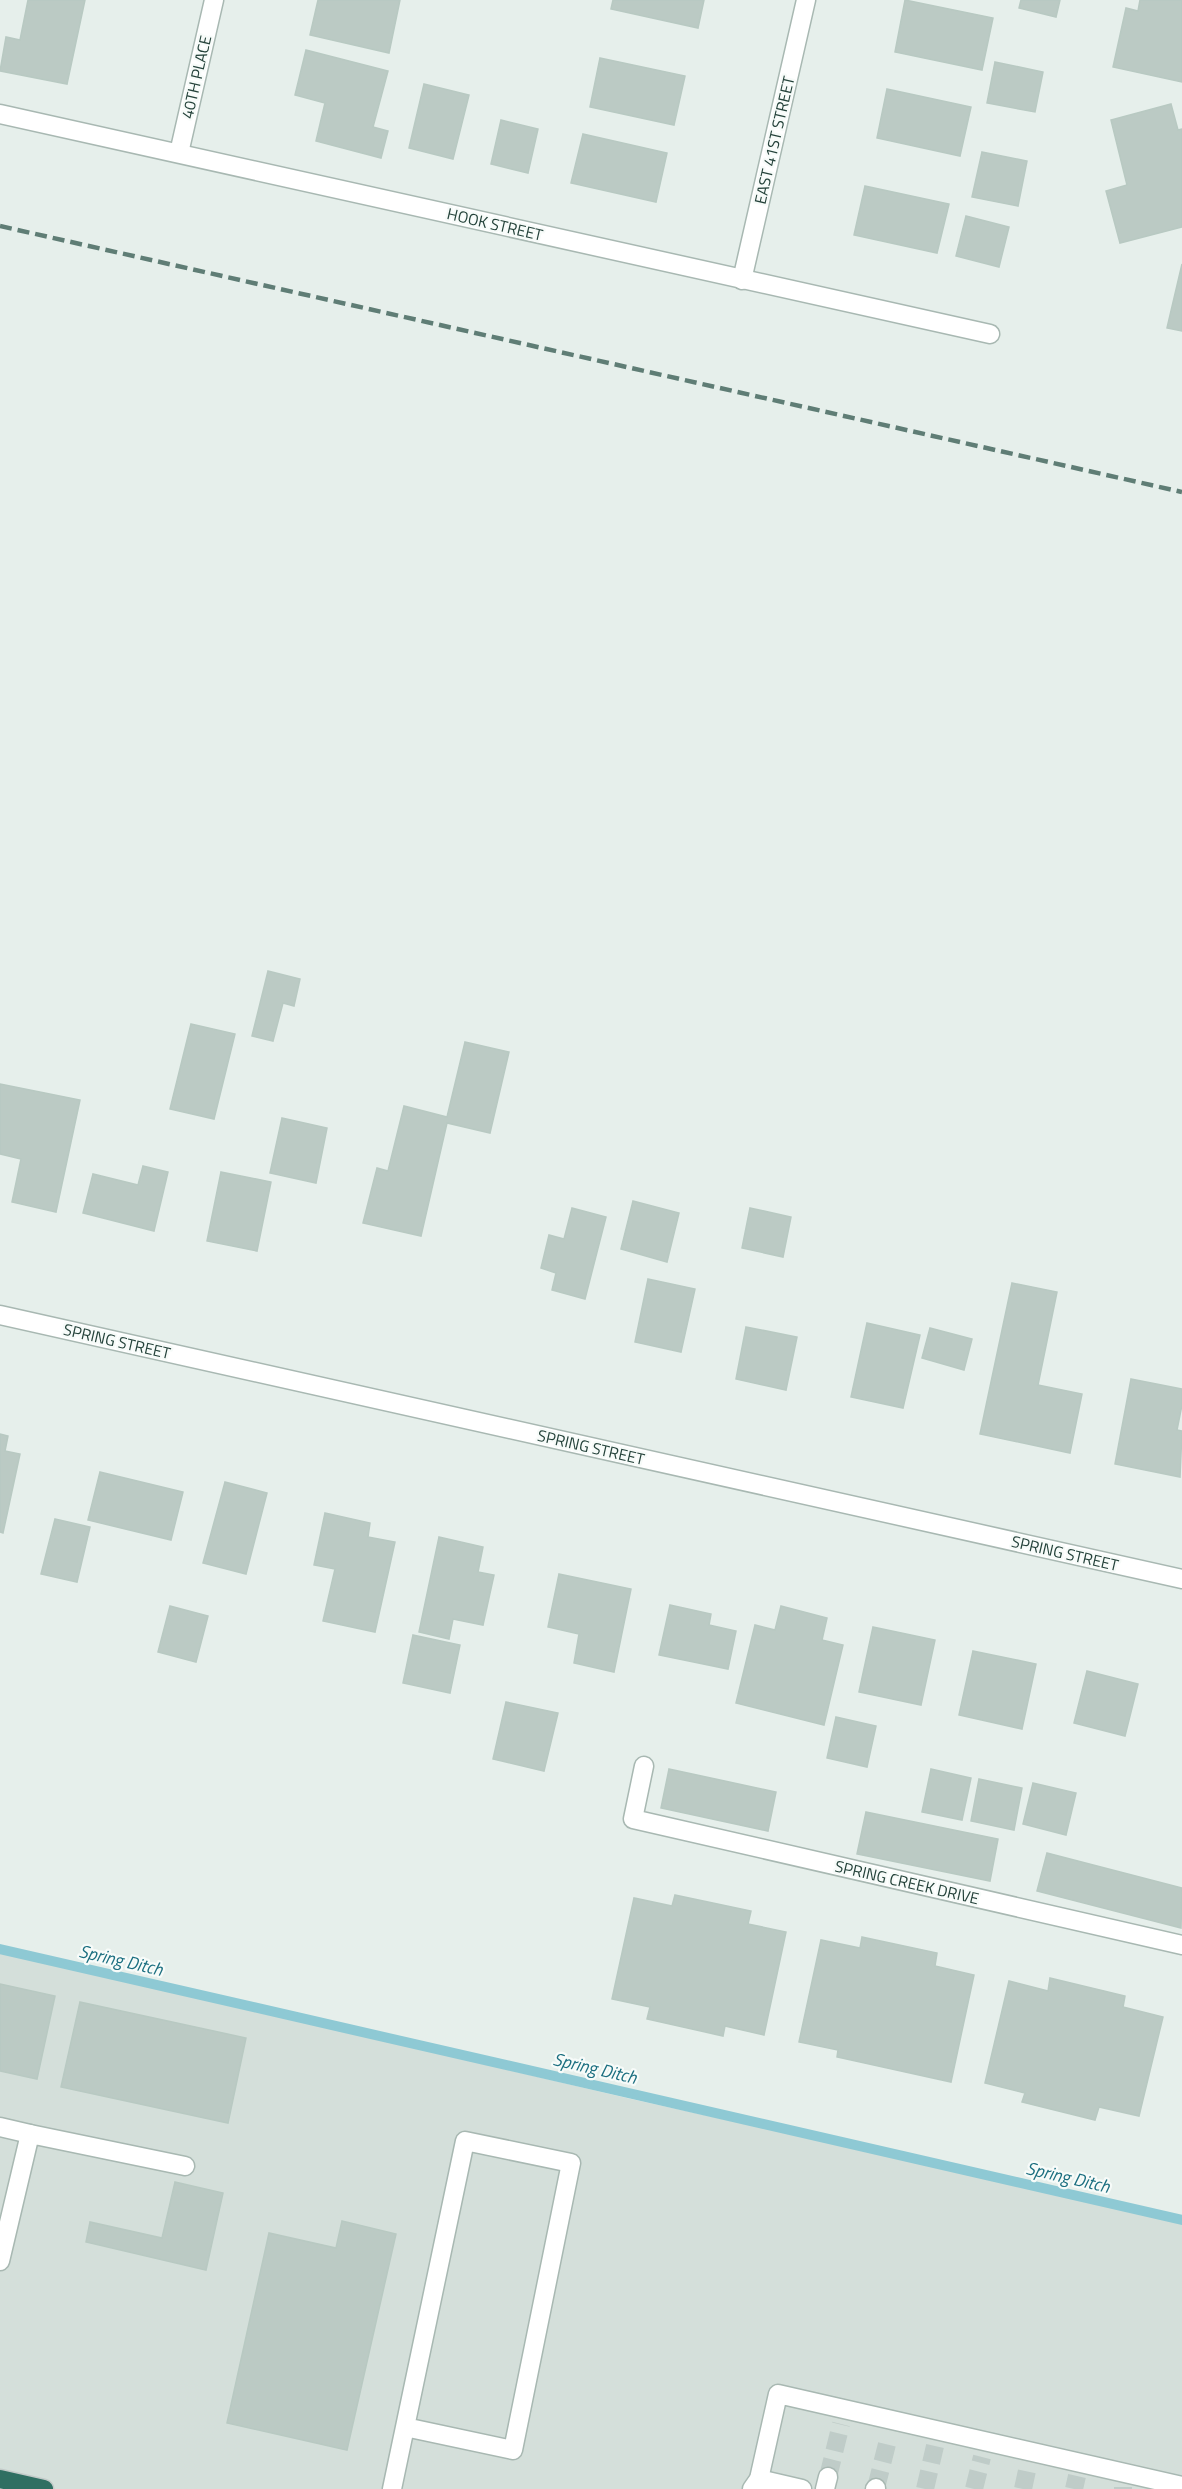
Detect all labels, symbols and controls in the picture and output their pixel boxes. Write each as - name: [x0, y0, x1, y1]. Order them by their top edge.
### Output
- street label: 40TH PLACE: [175, 33, 217, 121]
- street label: EAST 41ST STREET: [748, 73, 800, 206]
- street label: HOOK STREET: [445, 201, 546, 247]
- street label: SPRING STREET: [61, 1317, 173, 1365]
- street label: SPRING STREET: [535, 1423, 647, 1471]
- street label: SPRING STREET: [1009, 1529, 1121, 1577]
- street label: SPRING CREEK DRIVE: [833, 1854, 982, 1910]
- water label: Spring Ditch: [76, 1937, 167, 1983]
- water label: Spring Ditch: [550, 2045, 641, 2091]
- water label: Spring Ditch: [1023, 2154, 1114, 2200]

